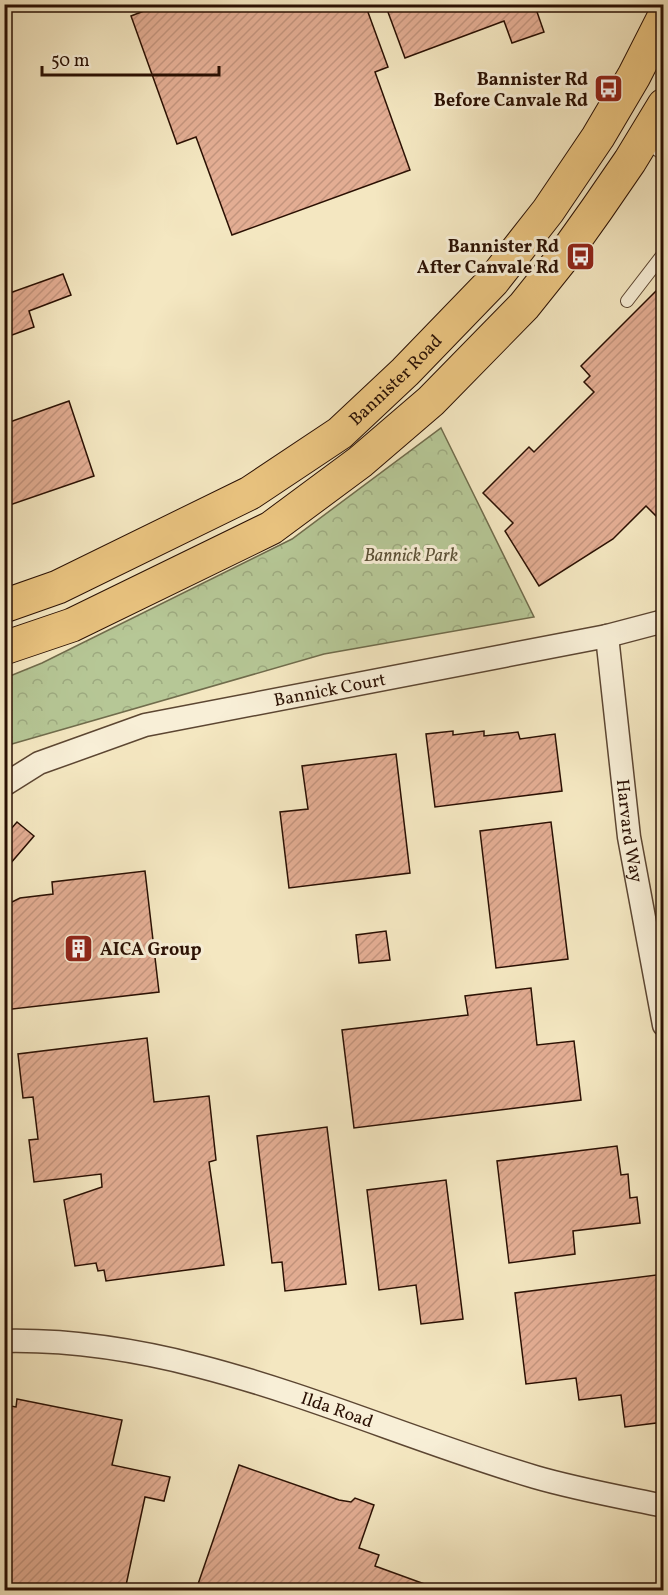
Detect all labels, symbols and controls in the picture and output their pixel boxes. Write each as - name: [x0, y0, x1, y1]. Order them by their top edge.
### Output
- scale bar: [42, 39, 219, 77]
- text: 50 m: [51, 49, 90, 74]
- place label: Bannister Rd Before Canvale Rd: [434, 68, 588, 114]
- bus stop icon: Bannister Rd Before Canvale Rd: [593, 73, 625, 105]
- place label: Bannister Rd After Canvale Rd: [417, 235, 559, 281]
- bus stop icon: Bannister Rd After Canvale Rd: [564, 240, 596, 272]
- street label: Bannister Road: [344, 330, 449, 432]
- park label: Bannick Park: [364, 544, 458, 569]
- street label: Bannick Court: [272, 668, 388, 714]
- street label: Harvard Way: [609, 778, 648, 885]
- building icon: AICA Group: [63, 933, 95, 965]
- place label: AICA Group: [100, 938, 202, 963]
- street label: Ilda Road: [297, 1387, 376, 1435]

